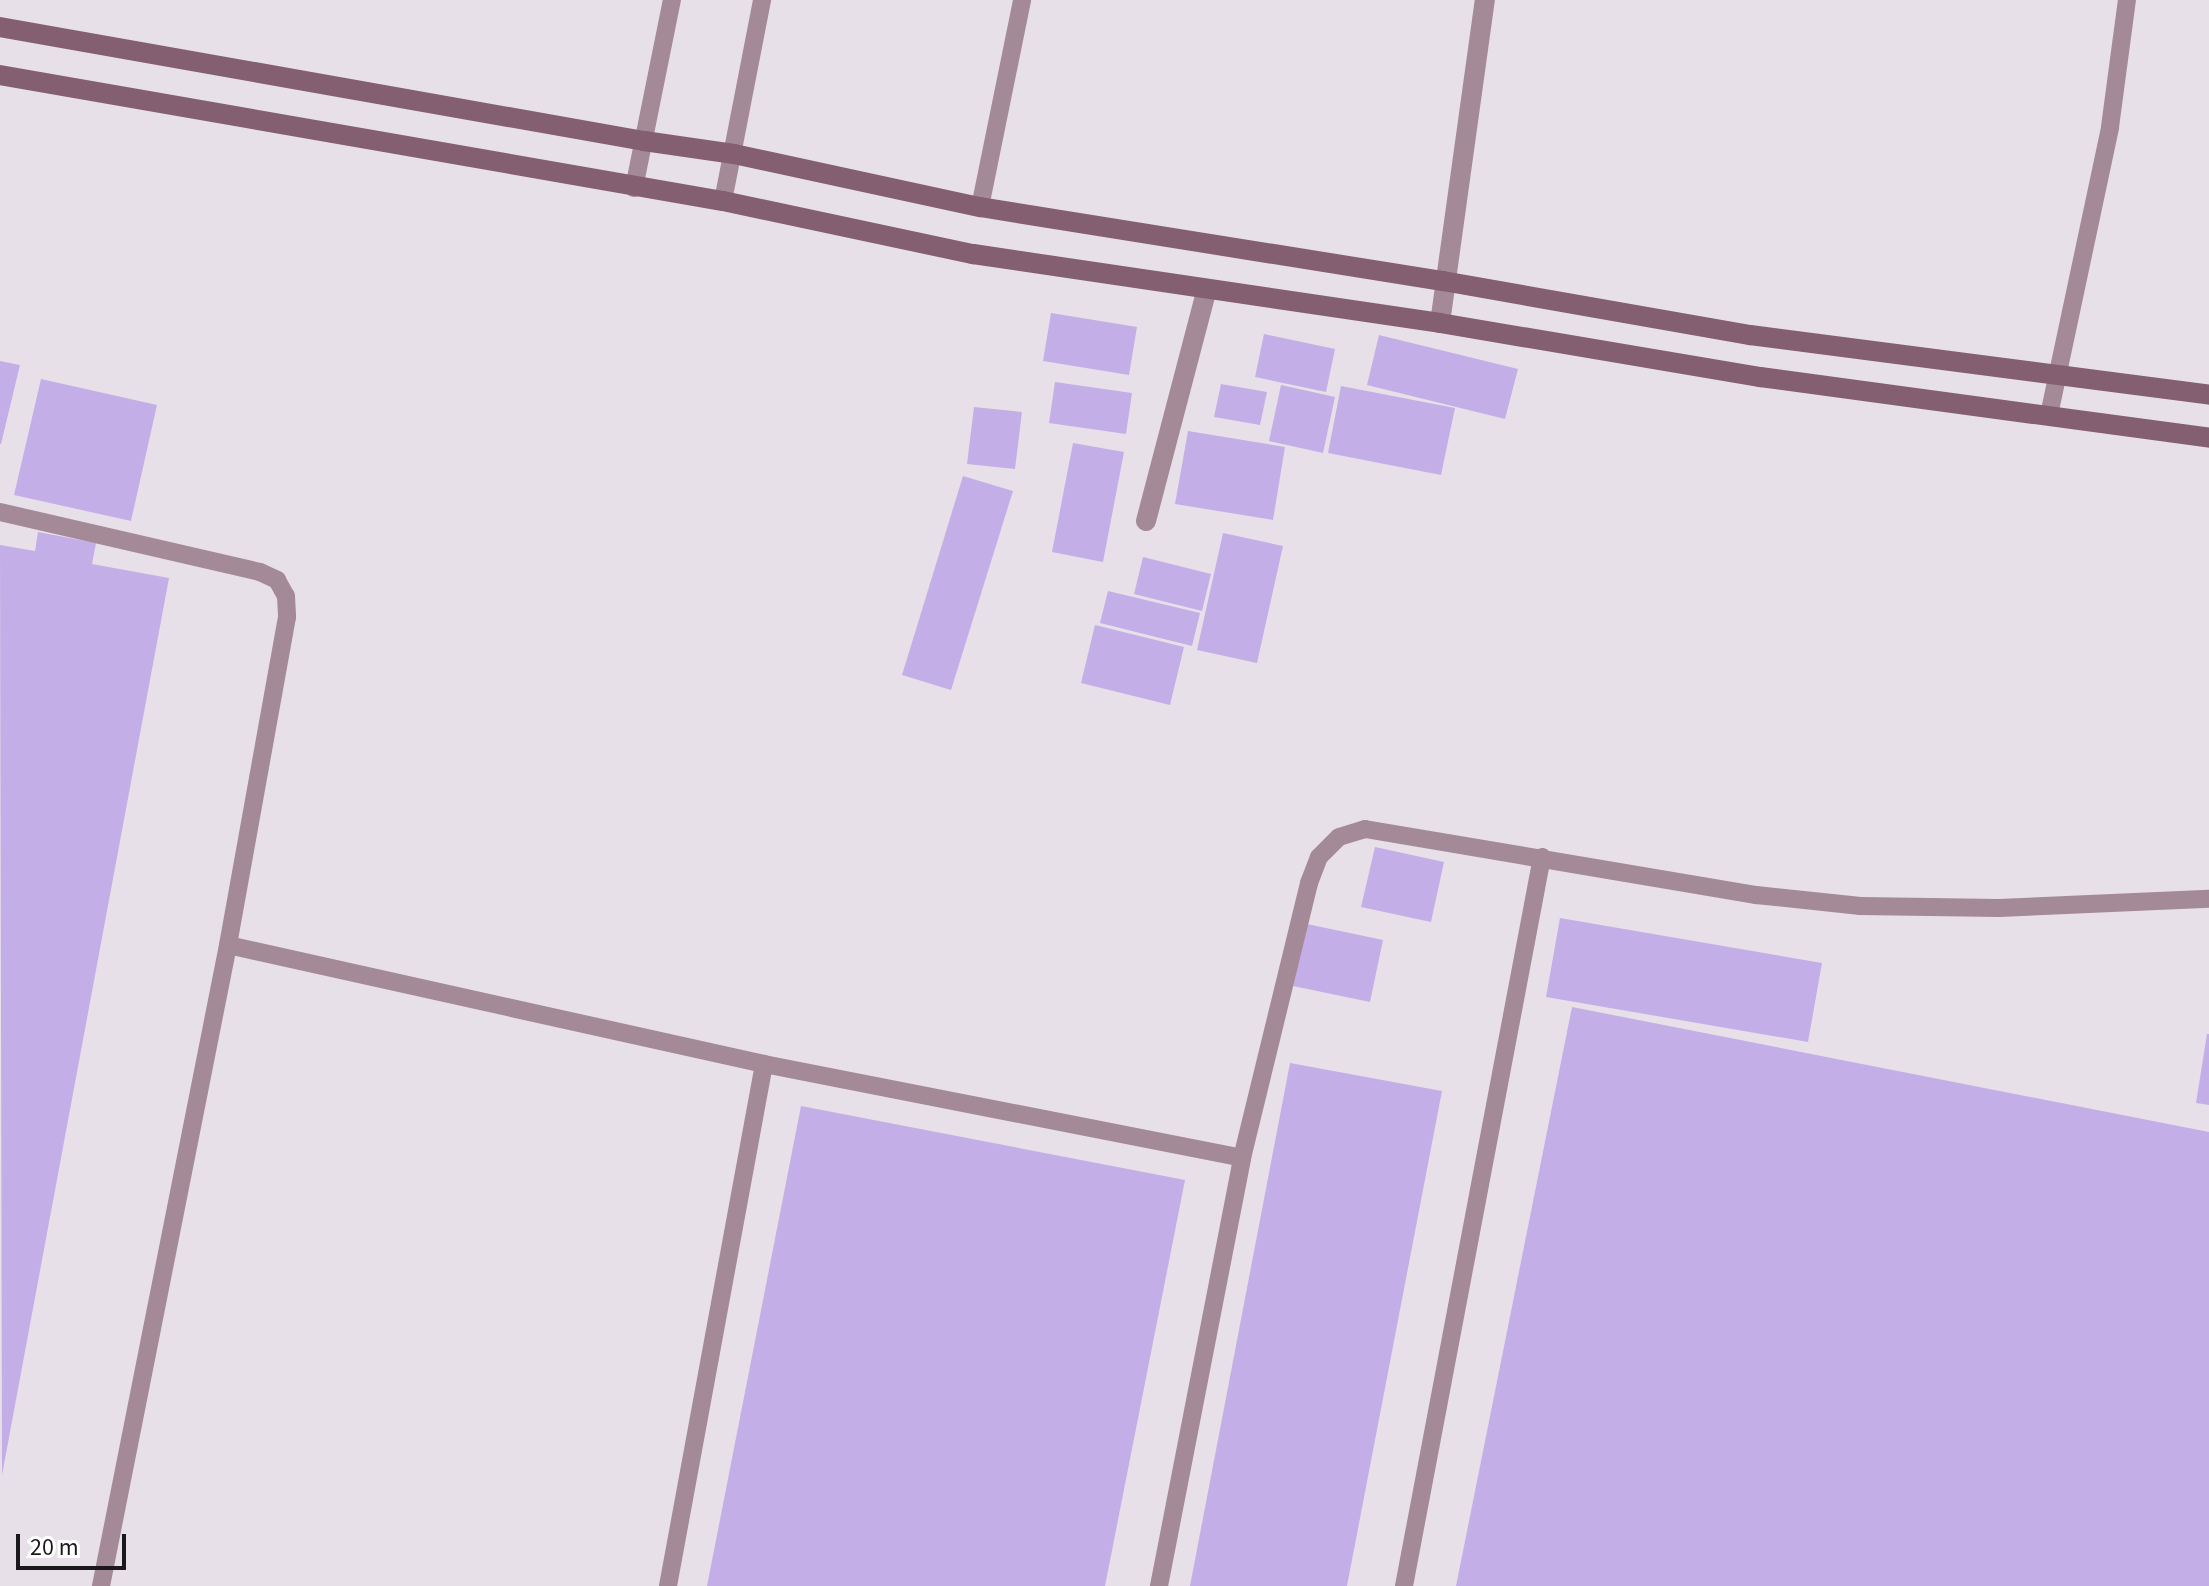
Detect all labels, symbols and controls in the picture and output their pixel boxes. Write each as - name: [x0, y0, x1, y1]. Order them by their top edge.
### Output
- scale bar: [20, 1518, 130, 1568]
- text: 20 m: [30, 1530, 79, 1565]

